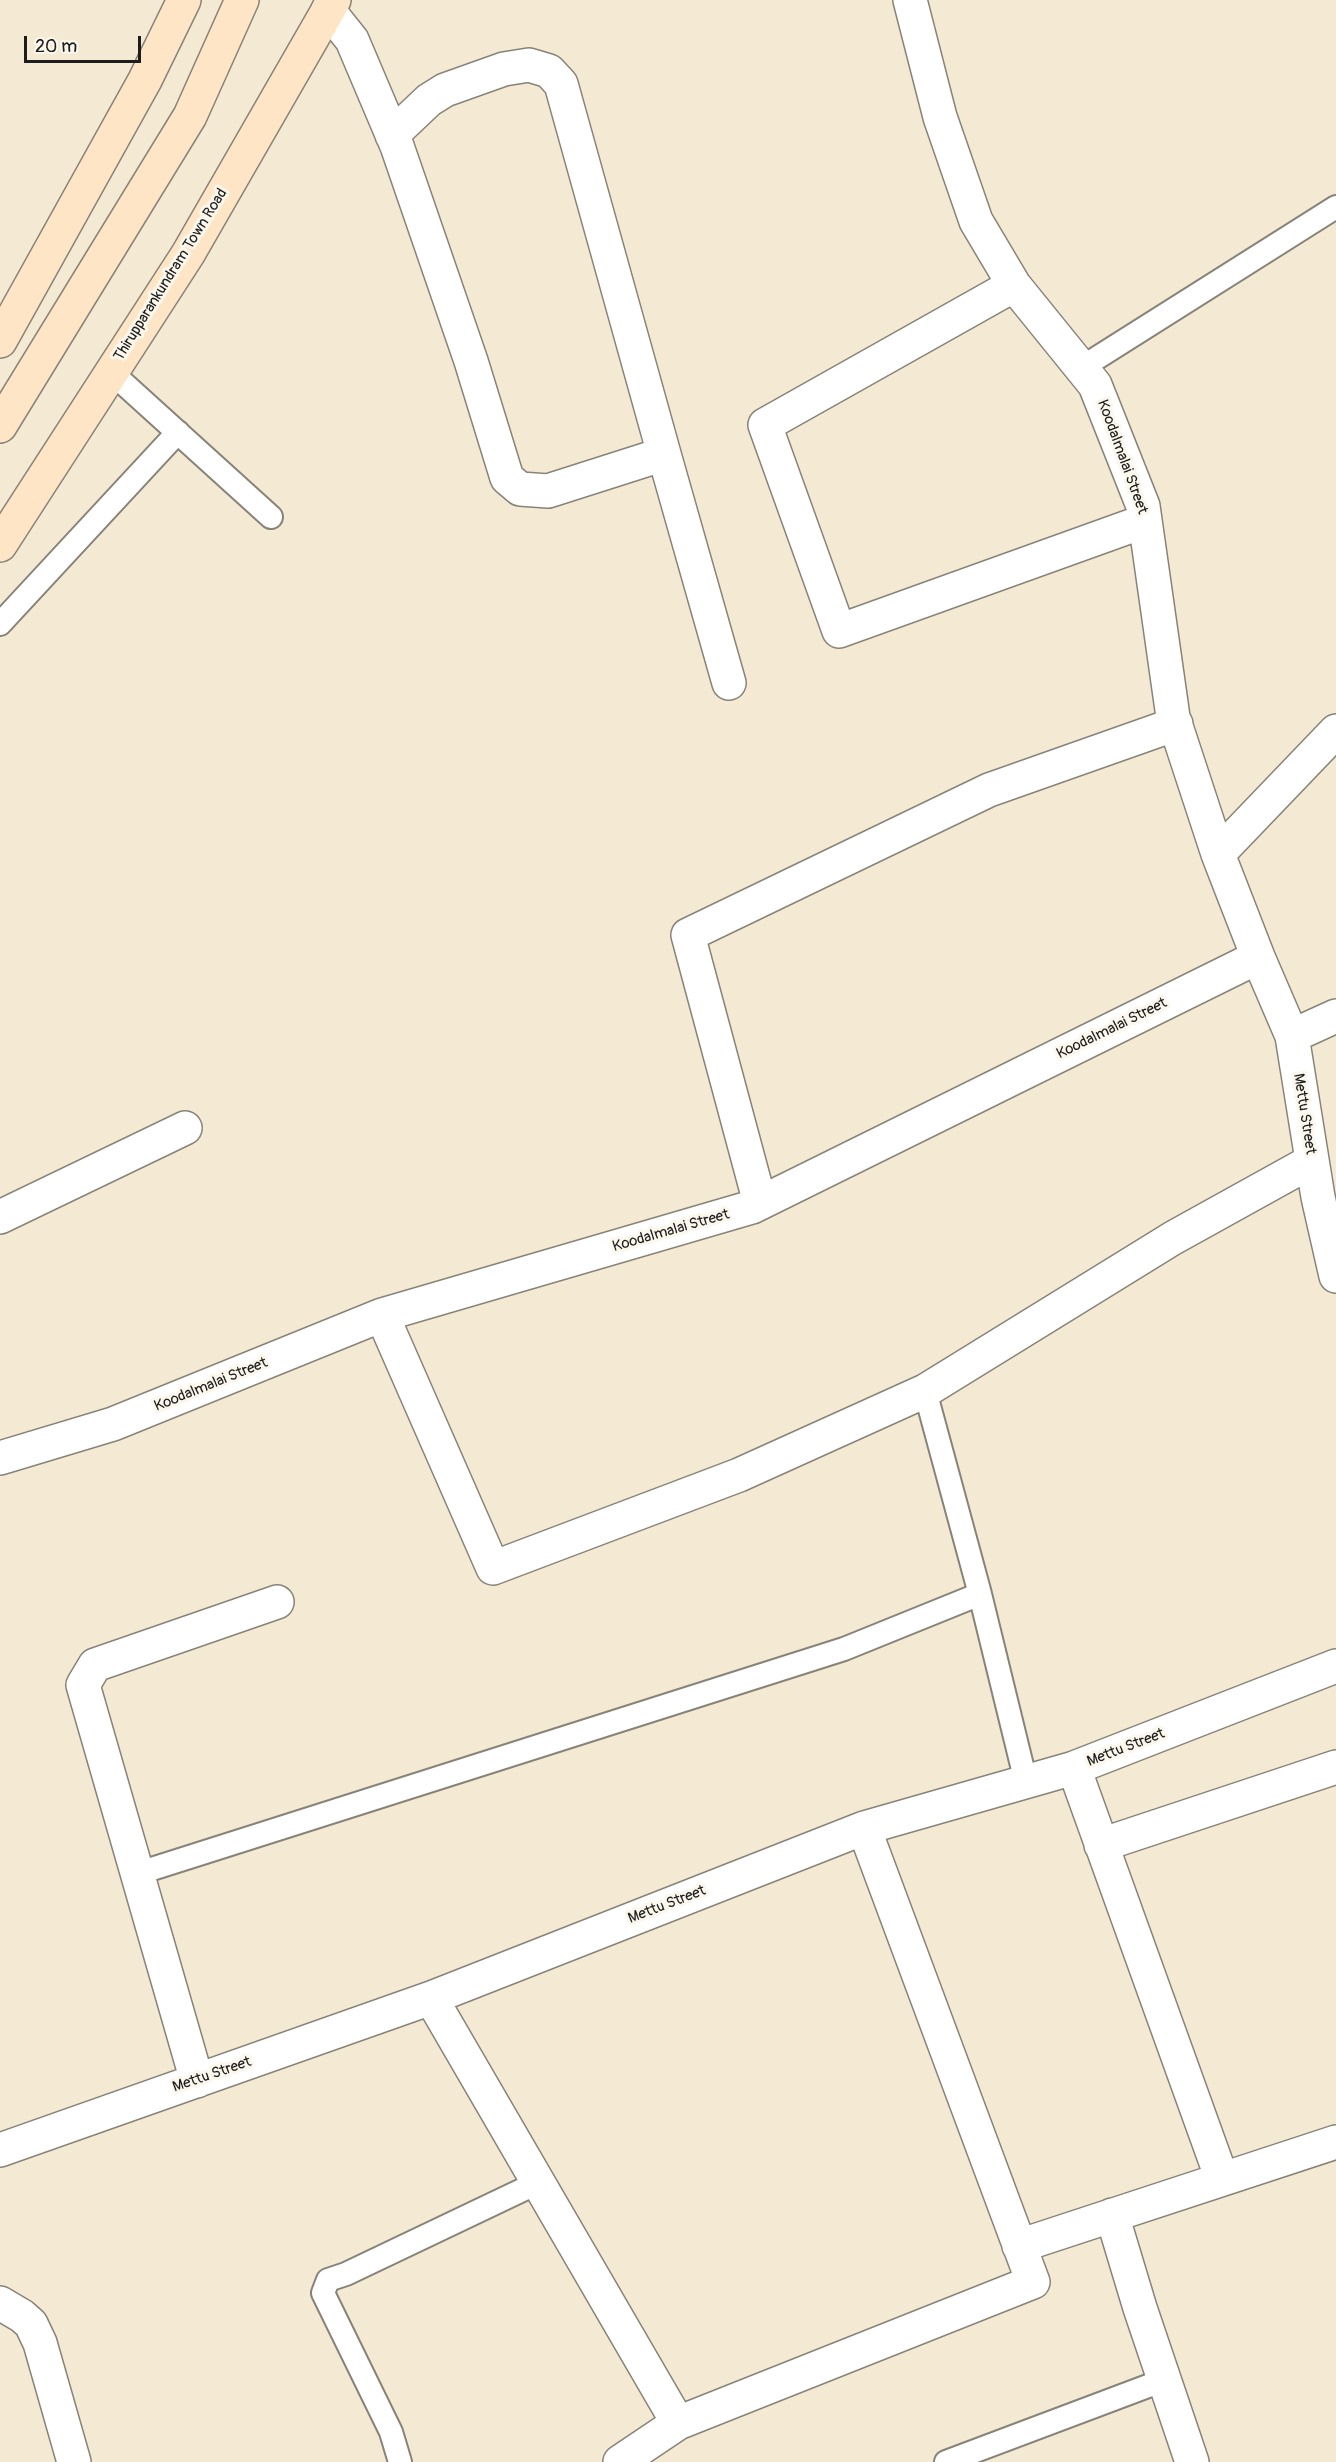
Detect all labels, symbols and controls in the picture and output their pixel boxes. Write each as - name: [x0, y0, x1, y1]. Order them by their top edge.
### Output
- scale bar: [27, 24, 144, 62]
- text: 20 m: [35, 35, 77, 58]
- street label: Thirupparankundram Town Road: [110, 186, 232, 364]
- street label: Koodalmalai Street: [1093, 397, 1151, 517]
- street label: Koodalmalai Street: [1054, 994, 1170, 1064]
- street label: Mettu Street: [1289, 1072, 1319, 1156]
- street label: Koodalmalai Street: [611, 1206, 731, 1256]
- street label: Koodalmalai Street: [152, 1354, 270, 1416]
- street label: Mettu Street: [1085, 1725, 1167, 1771]
- street label: Mettu Street: [626, 1882, 708, 1928]
- street label: Mettu Street: [170, 2053, 254, 2097]

